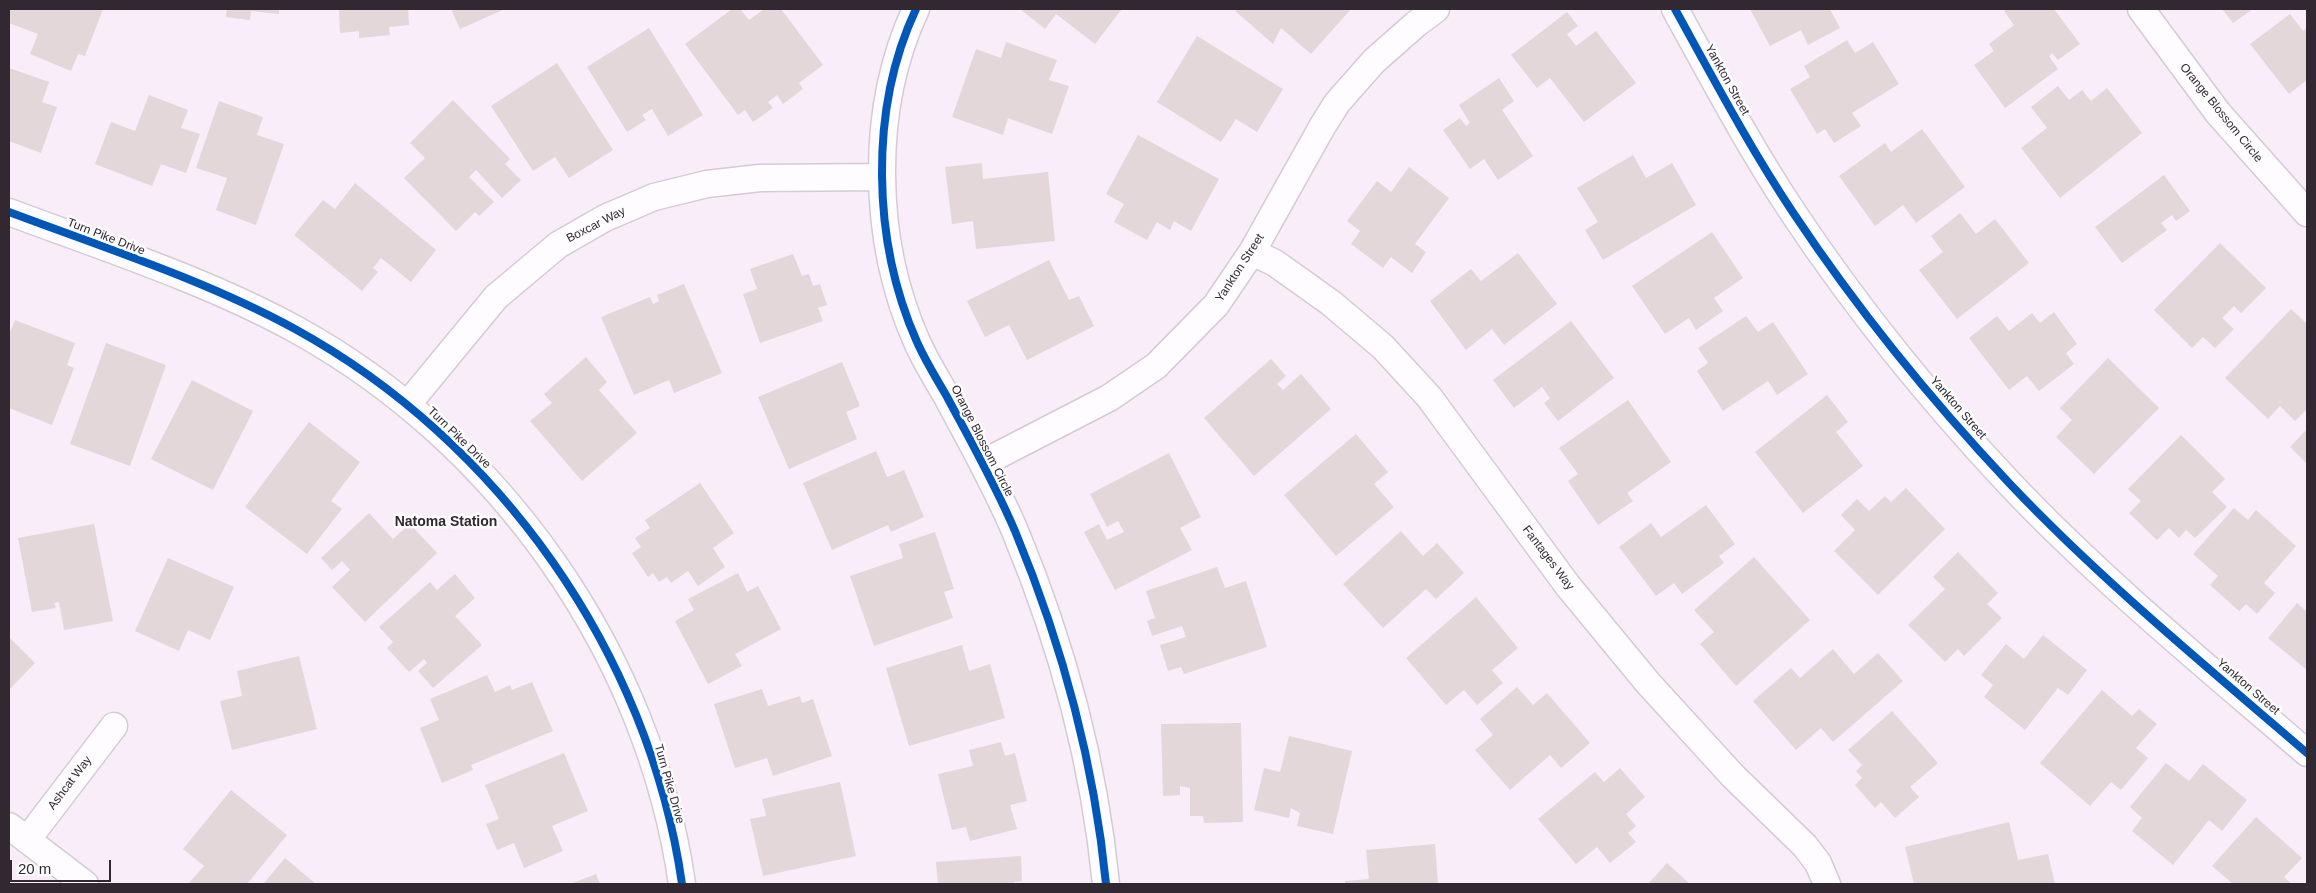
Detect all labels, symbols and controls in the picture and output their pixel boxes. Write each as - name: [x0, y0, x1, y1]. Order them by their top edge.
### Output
- street label: Yankton Street: [1702, 42, 1752, 118]
- street label: Orange Blossom Circle: [2177, 61, 2265, 165]
- street label: Boxcar Way: [564, 204, 628, 246]
- street label: Turn Pike Drive: [65, 216, 147, 258]
- street label: Yankton Street: [1213, 231, 1267, 305]
- street label: Yankton Street: [1927, 374, 1989, 442]
- street label: Orange Blossom Circle: [948, 383, 1016, 499]
- street label: Turn Pike Drive: [424, 404, 494, 472]
- district label: Natoma Station: [395, 514, 497, 530]
- street label: Fantages Way: [1519, 523, 1577, 593]
- street label: Yankton Street: [2214, 656, 2282, 718]
- street label: Turn Pike Drive: [651, 742, 687, 826]
- street label: Ashcat Way: [45, 753, 95, 813]
- scale bar: [12, 850, 114, 882]
- text: 20 m: [18, 860, 51, 877]

